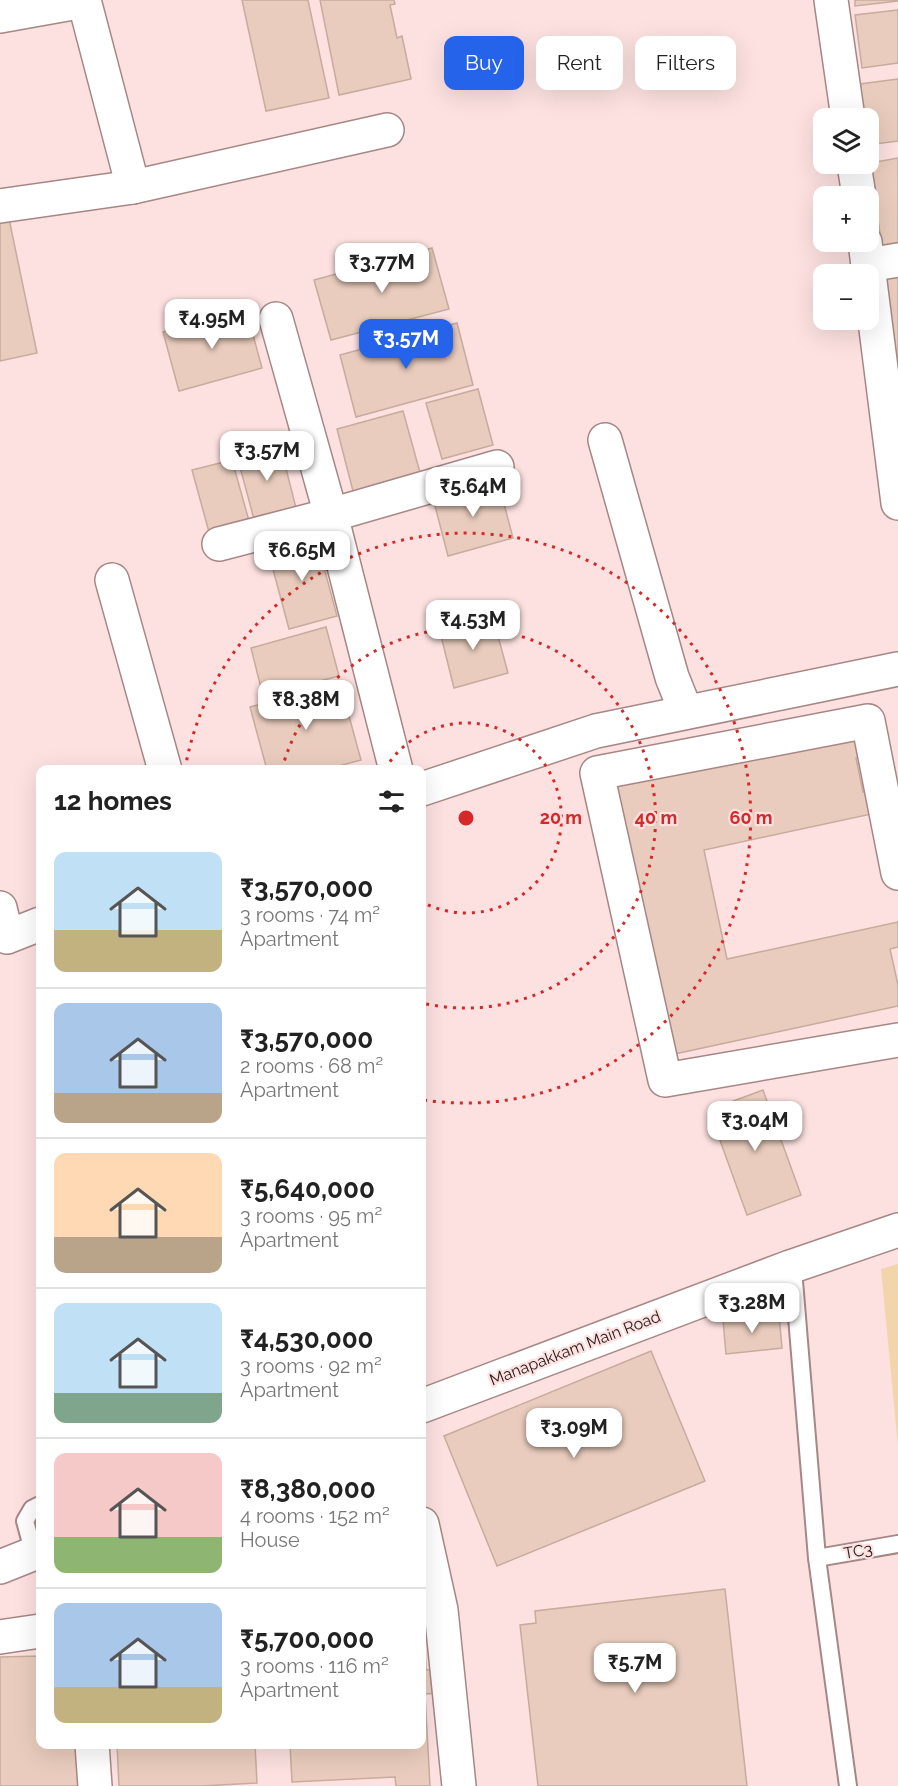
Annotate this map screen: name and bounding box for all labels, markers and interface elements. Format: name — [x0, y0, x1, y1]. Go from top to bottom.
chip: Buy — [444, 36, 524, 90]
chip: Rent — [536, 36, 623, 90]
chip: Filters — [635, 36, 736, 90]
map controls — [813, 108, 879, 330]
button: layers — [813, 108, 879, 174]
button: + — [813, 186, 879, 252]
pin: ₹3.77M — [333, 243, 431, 294]
text: ₹3.77M — [349, 250, 415, 274]
button: − — [813, 264, 879, 330]
pin: ₹4.95M — [163, 299, 261, 350]
text: ₹4.95M — [179, 306, 245, 330]
pin: ₹3.57M — [357, 319, 455, 370]
text: ₹3.57M — [373, 326, 439, 350]
pin: ₹3.57M — [218, 431, 316, 482]
text: ₹3.57M — [234, 438, 300, 462]
pin: ₹5.64M — [424, 467, 522, 518]
text: ₹5.64M — [439, 474, 507, 498]
pin: ₹6.65M — [253, 531, 351, 582]
text: ₹6.65M — [268, 538, 336, 562]
pin: ₹4.53M — [424, 600, 522, 651]
text: ₹4.53M — [440, 607, 506, 631]
pin: ₹8.38M — [257, 680, 355, 731]
text: ₹8.38M — [272, 687, 340, 711]
icon: filters — [375, 785, 408, 818]
text: 12 homes — [54, 786, 172, 816]
text: 20 m — [540, 807, 582, 828]
text: 40 m — [635, 807, 677, 828]
text: 60 m — [729, 807, 773, 828]
centre of rings — [456, 808, 476, 828]
text: ₹3,570,000 — [240, 873, 373, 903]
icon: home — [102, 876, 174, 948]
text: 3 rooms · 74 m² — [240, 903, 380, 927]
text: Apartment — [240, 927, 339, 951]
text: ₹3,570,000 — [240, 1024, 373, 1054]
icon: home — [102, 1027, 174, 1099]
text: 2 rooms · 68 m² — [240, 1054, 383, 1078]
text: Apartment — [240, 1078, 339, 1102]
pin: ₹3.04M — [706, 1101, 804, 1152]
text: ₹3.04M — [721, 1108, 789, 1132]
text: ₹5,640,000 — [240, 1174, 375, 1204]
icon: home — [102, 1177, 174, 1249]
text: 3 rooms · 95 m² — [240, 1204, 382, 1228]
text: Apartment — [240, 1228, 339, 1252]
pin: ₹3.28M — [703, 1283, 801, 1334]
text: ₹3.28M — [718, 1290, 786, 1314]
street label: Manapakkam Main Road — [487, 1307, 663, 1389]
text: ₹4,530,000 — [240, 1324, 374, 1354]
icon: home — [102, 1327, 174, 1399]
text: 3 rooms · 92 m² — [240, 1354, 382, 1378]
text: Apartment — [240, 1378, 339, 1402]
pin: ₹3.09M — [525, 1408, 623, 1459]
text: ₹3.09M — [540, 1415, 608, 1439]
text: ₹8,380,000 — [240, 1474, 376, 1504]
icon: home — [102, 1477, 174, 1549]
text: 4 rooms · 152 m² — [240, 1504, 390, 1528]
text: House — [240, 1528, 300, 1552]
street label: TC3 — [842, 1539, 874, 1563]
text: ₹5,700,000 — [240, 1624, 374, 1654]
icon: home — [102, 1627, 174, 1699]
pin: ₹5.7M — [593, 1643, 677, 1694]
text: ₹5.7M — [608, 1650, 662, 1674]
text: 3 rooms · 116 m² — [240, 1654, 389, 1678]
text: Apartment — [240, 1678, 339, 1702]

